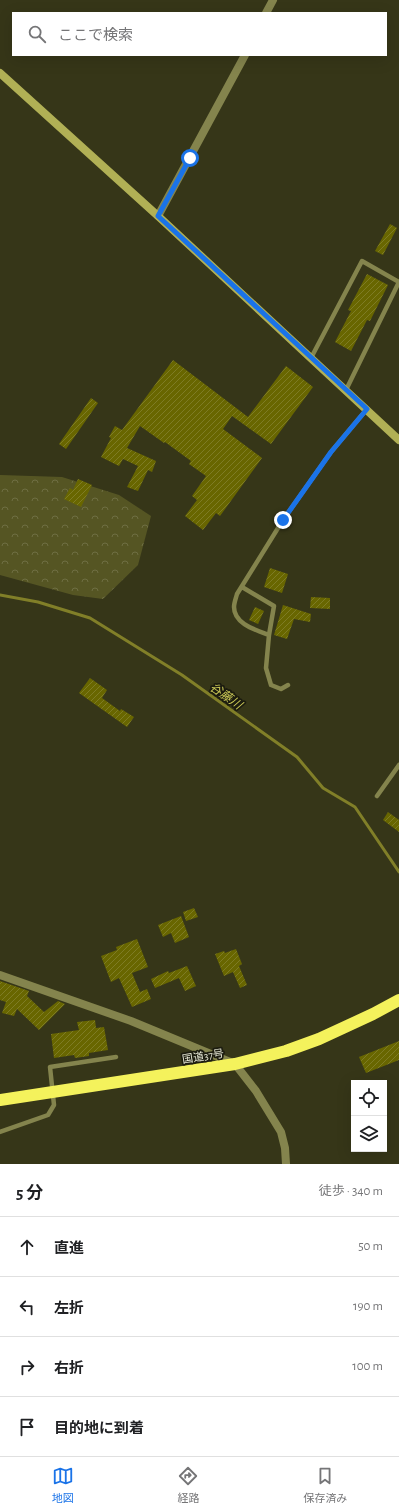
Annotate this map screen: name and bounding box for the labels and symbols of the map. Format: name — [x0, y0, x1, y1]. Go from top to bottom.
route start — [181, 149, 199, 167]
route end — [274, 511, 292, 529]
water label: 谷藤川 — [208, 680, 246, 712]
street label: 国道37号 — [181, 1047, 225, 1065]

